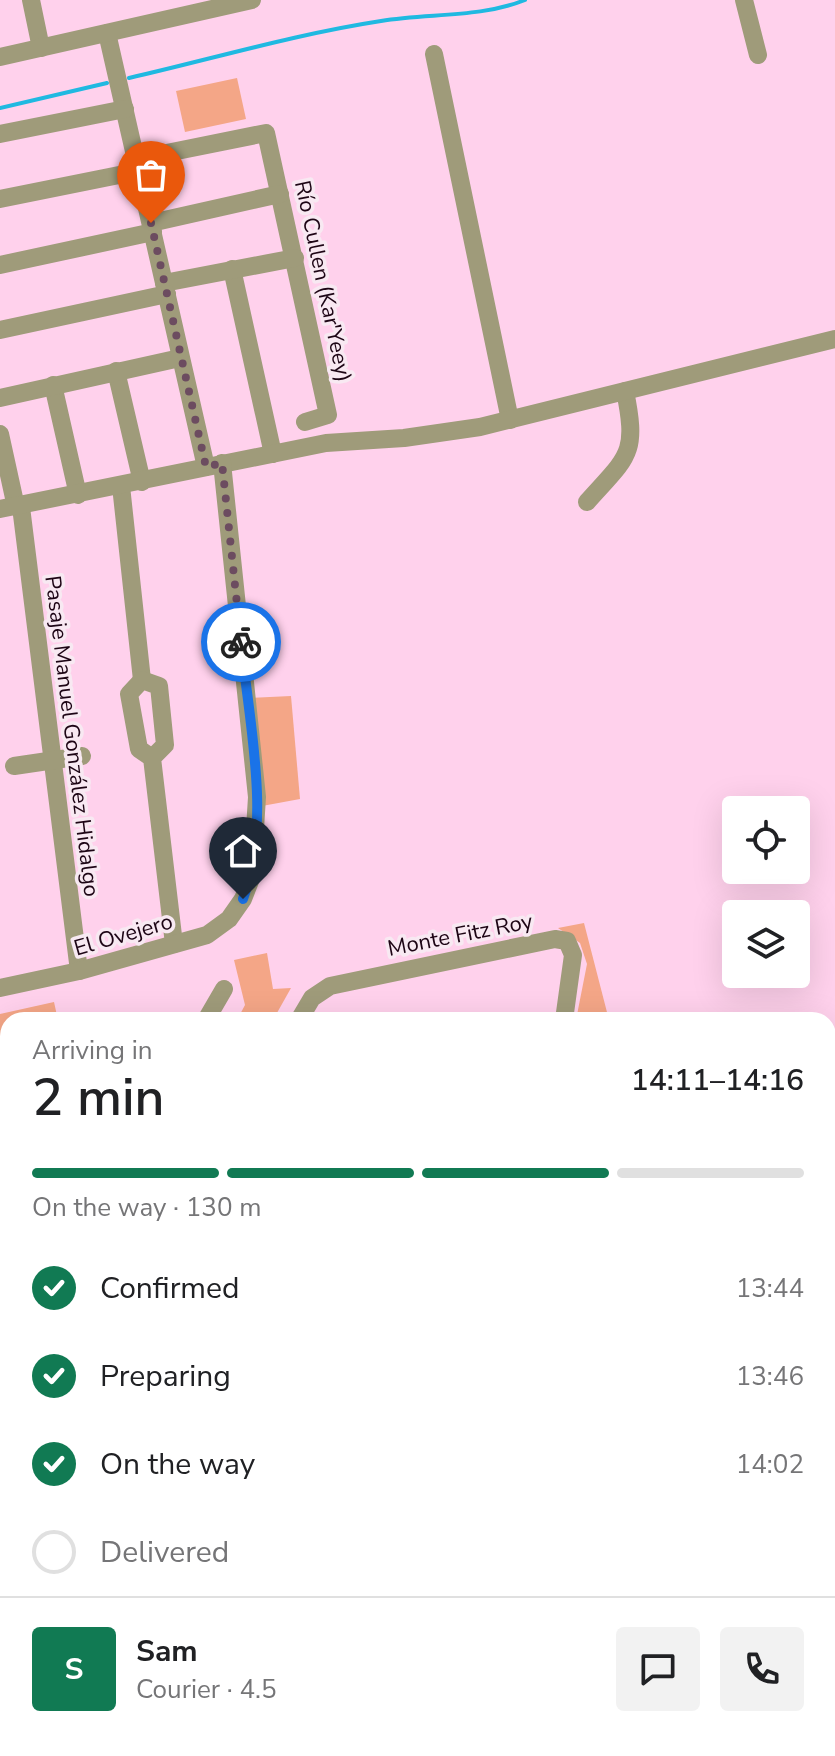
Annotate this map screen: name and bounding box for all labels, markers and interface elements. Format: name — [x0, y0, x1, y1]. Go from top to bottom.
pin — [117, 141, 185, 223]
icon: bag — [129, 153, 173, 197]
street label: Río Cullen (Kar'Yeey) — [287, 178, 359, 385]
street label: Pasaje Manuel González Hidalgo — [37, 574, 107, 898]
courier — [201, 602, 281, 682]
icon: bike — [219, 620, 263, 664]
map controls — [722, 796, 810, 988]
button: locate — [722, 796, 810, 884]
pin — [209, 817, 277, 899]
icon: home — [221, 829, 265, 873]
button: layers — [722, 900, 810, 988]
street label: Monte Fitz Roy — [385, 906, 536, 964]
street label: El Ovejero — [70, 907, 176, 963]
text: Arriving in — [32, 1033, 153, 1068]
text: 14:11–14:16 — [631, 1060, 804, 1101]
text: 2 min — [32, 1062, 165, 1133]
text: On the way · 130 m — [32, 1190, 261, 1225]
icon: check — [32, 1266, 76, 1310]
text: Confirmed — [100, 1268, 240, 1309]
text: 13:44 — [736, 1271, 804, 1306]
icon: check — [32, 1354, 76, 1398]
text: Preparing — [100, 1356, 231, 1397]
text: 13:46 — [736, 1359, 804, 1394]
icon: check — [32, 1442, 76, 1486]
text: On the way — [100, 1444, 255, 1485]
text: 14:02 — [736, 1447, 804, 1482]
text: Delivered — [100, 1532, 229, 1573]
button: chat — [616, 1627, 700, 1711]
button: phone — [720, 1627, 804, 1711]
text: Sam — [136, 1631, 198, 1672]
text: S — [65, 1649, 83, 1690]
text: Courier · 4.5 — [136, 1672, 277, 1707]

